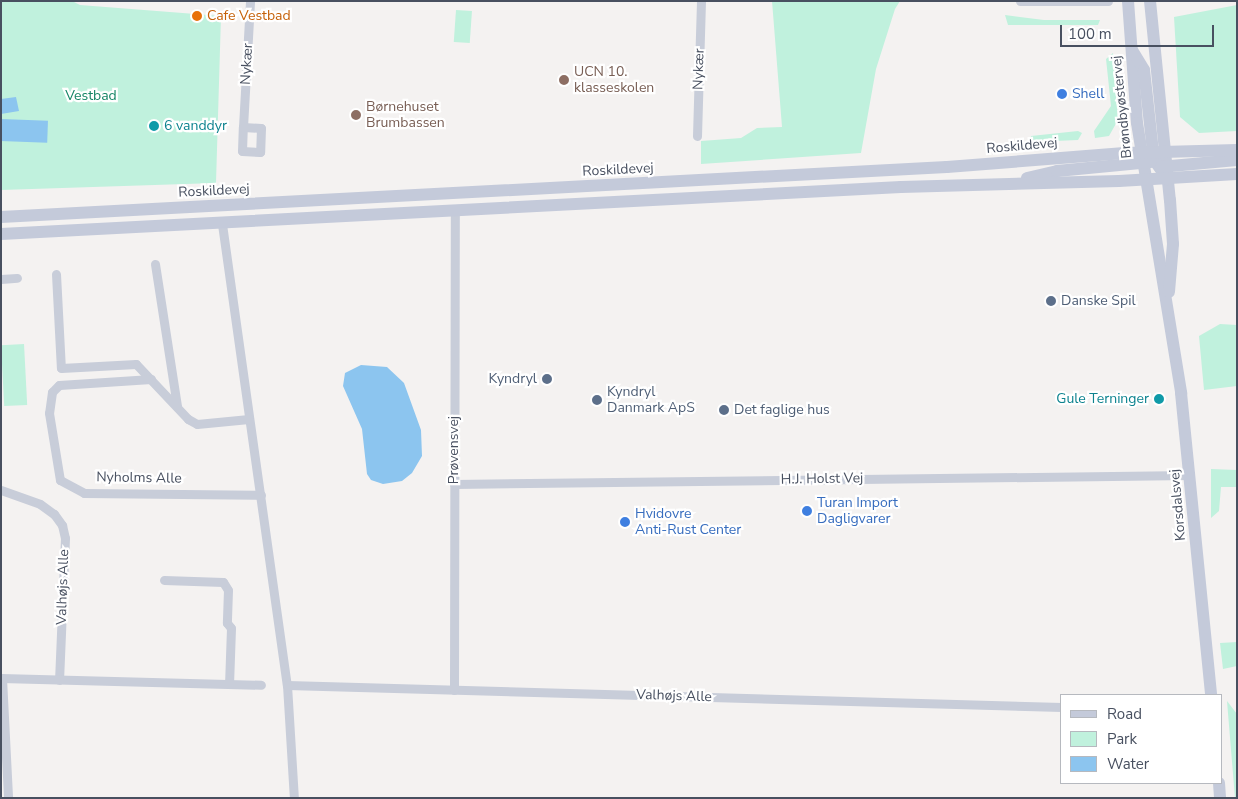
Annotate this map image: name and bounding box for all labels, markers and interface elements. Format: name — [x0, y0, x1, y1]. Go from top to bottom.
place label: Cafe Vestbad — [207, 8, 291, 24]
marker: Cafe Vestbad — [191, 10, 203, 22]
scale bar — [1063, 15, 1217, 47]
text: 100 m — [1068, 24, 1112, 44]
street label: Nykær — [238, 43, 256, 85]
street label: Nykær — [690, 48, 708, 90]
street label: Brøndbyøstervej — [1108, 55, 1136, 159]
place label: UCN 10. klasseskolen — [574, 64, 654, 96]
marker: UCN 10. klasseskolen — [558, 74, 570, 86]
place label: Shell — [1072, 86, 1104, 102]
park label: Vestbad — [65, 88, 117, 104]
marker: Shell — [1056, 88, 1068, 100]
place label: Børnehuset Brumbassen — [366, 99, 445, 132]
marker: Børnehuset Brumbassen — [350, 109, 362, 121]
place label: 6 vanddyr — [164, 118, 227, 134]
marker: 6 vanddyr — [148, 120, 160, 132]
street label: Roskildevej — [986, 135, 1058, 157]
street label: Roskildevej — [582, 160, 654, 180]
street label: Roskildevej — [178, 181, 250, 201]
place label: Danske Spil — [1061, 293, 1136, 309]
marker: Danske Spil — [1045, 295, 1057, 307]
place label: Kyndryl — [489, 371, 537, 387]
marker: Kyndryl — [541, 373, 553, 385]
place label: Kyndryl Danmark ApS — [607, 384, 695, 417]
place label: Gule Terninger — [1056, 391, 1149, 407]
marker: Gule Terninger — [1153, 393, 1165, 405]
marker: Kyndryl Danmark ApS — [591, 394, 603, 406]
place label: Det faglige hus — [734, 402, 830, 418]
marker: Det faglige hus — [718, 404, 730, 416]
street label: Prøvensvej — [446, 416, 462, 484]
street label: Korsdalsvej — [1166, 468, 1190, 542]
street label: Nyholms Alle — [96, 469, 182, 487]
street label: H.J. Holst Vej — [781, 470, 863, 488]
place label: Turan Import Dagligvarer — [817, 495, 898, 528]
marker: Turan Import Dagligvarer — [801, 505, 813, 517]
place label: Hvidovre Anti-Rust Center — [635, 506, 741, 538]
marker: Hvidovre Anti-Rust Center — [619, 516, 631, 528]
street label: Valhøjs Alle — [53, 549, 73, 625]
street label: Valhøjs Alle — [636, 686, 712, 706]
legend — [1060, 694, 1223, 784]
text: Road — [1107, 704, 1142, 724]
text: Park — [1107, 729, 1137, 749]
text: Water — [1107, 754, 1149, 774]

